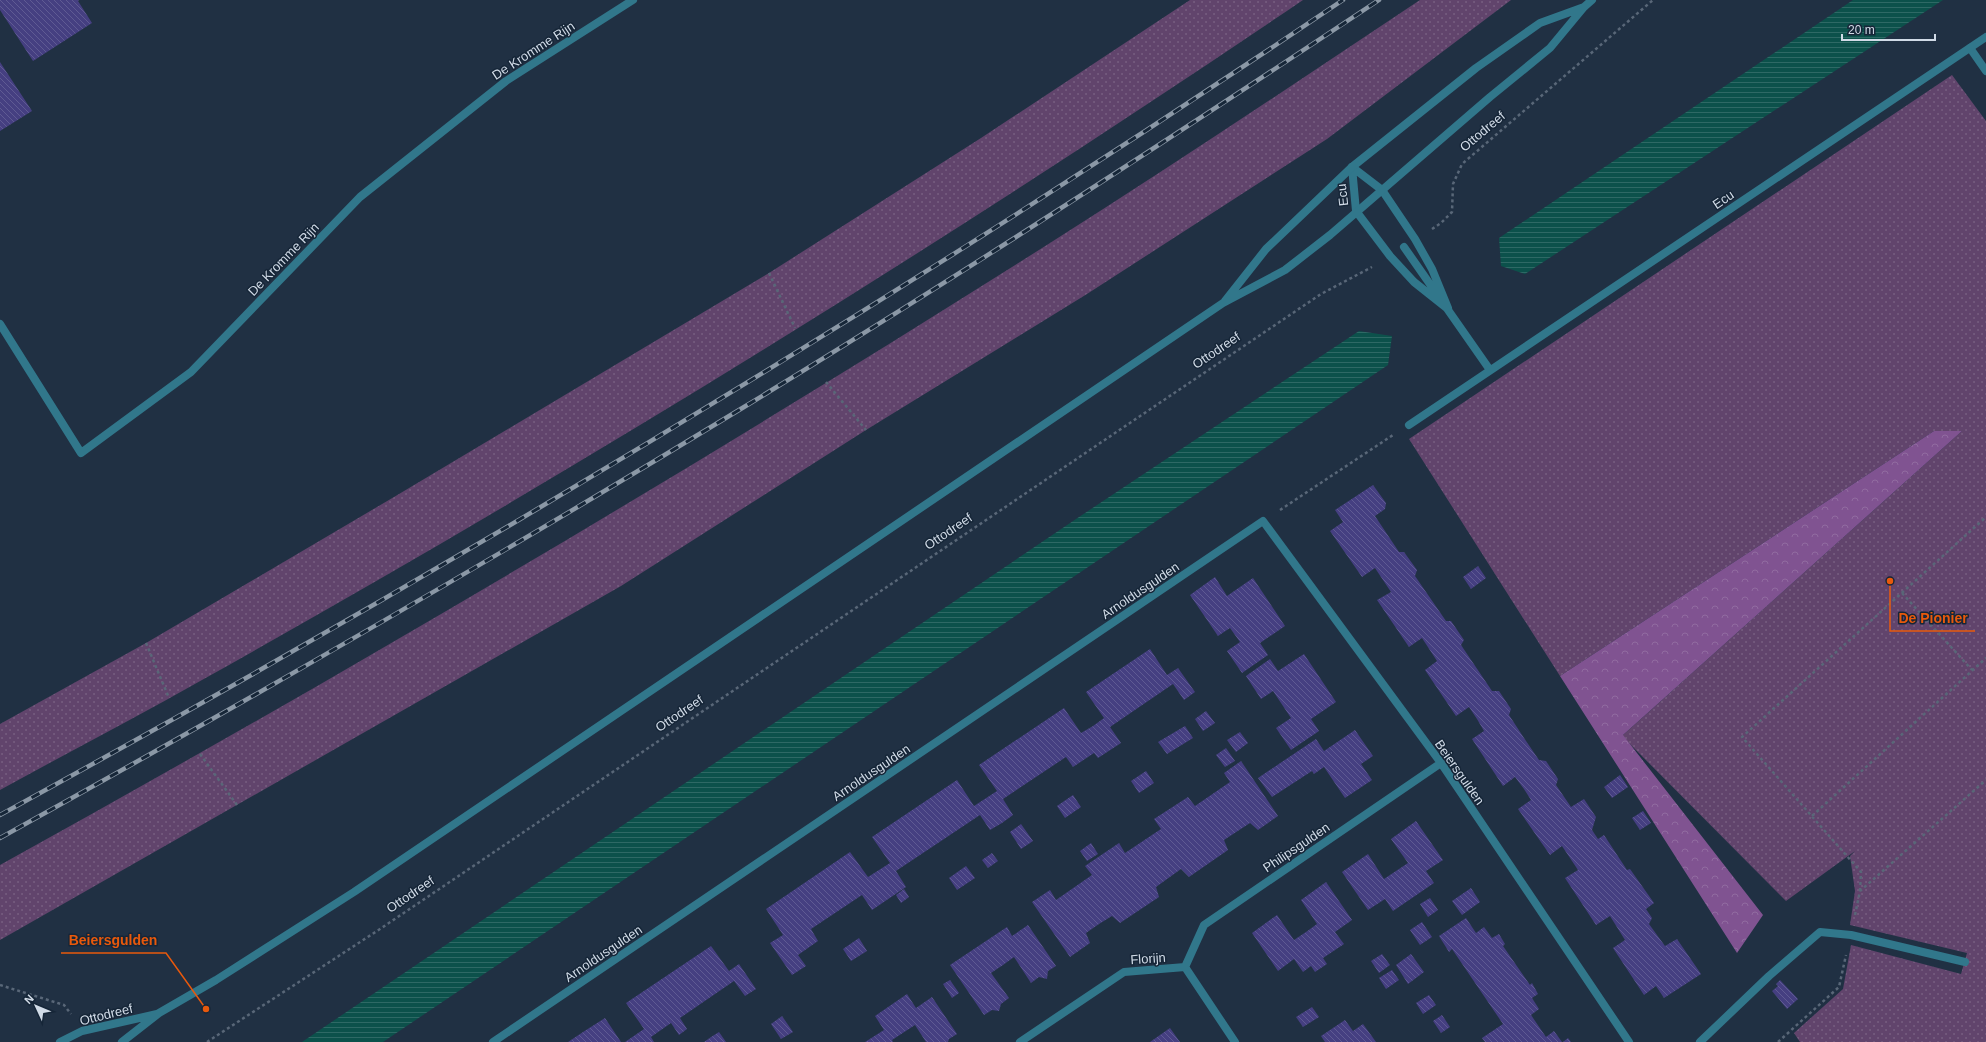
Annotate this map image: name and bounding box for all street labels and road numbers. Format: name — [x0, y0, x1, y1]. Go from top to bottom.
street label: De Kromme Rijn — [489, 18, 577, 83]
street label: Ottodreef — [1457, 108, 1508, 155]
street label: Ecu — [1334, 183, 1351, 207]
street label: Ecu — [1710, 187, 1737, 212]
street label: De Kromme Rijn — [245, 220, 322, 299]
street label: Ottodreef — [1190, 329, 1243, 372]
street label: Ottodreef — [922, 510, 975, 553]
street label: Arnoldusgulden — [1099, 559, 1182, 622]
street label: Ottodreef — [653, 692, 706, 735]
street label: Beiersgulden — [1432, 737, 1487, 808]
street label: Arnoldusgulden — [830, 741, 913, 804]
street label: Philipsgulden — [1260, 820, 1333, 875]
street label: Ottodreef — [384, 873, 437, 916]
street label: Arnoldusgulden — [562, 922, 645, 985]
street label: Florijn — [1130, 950, 1166, 967]
street label: Ottodreef — [78, 1001, 135, 1028]

